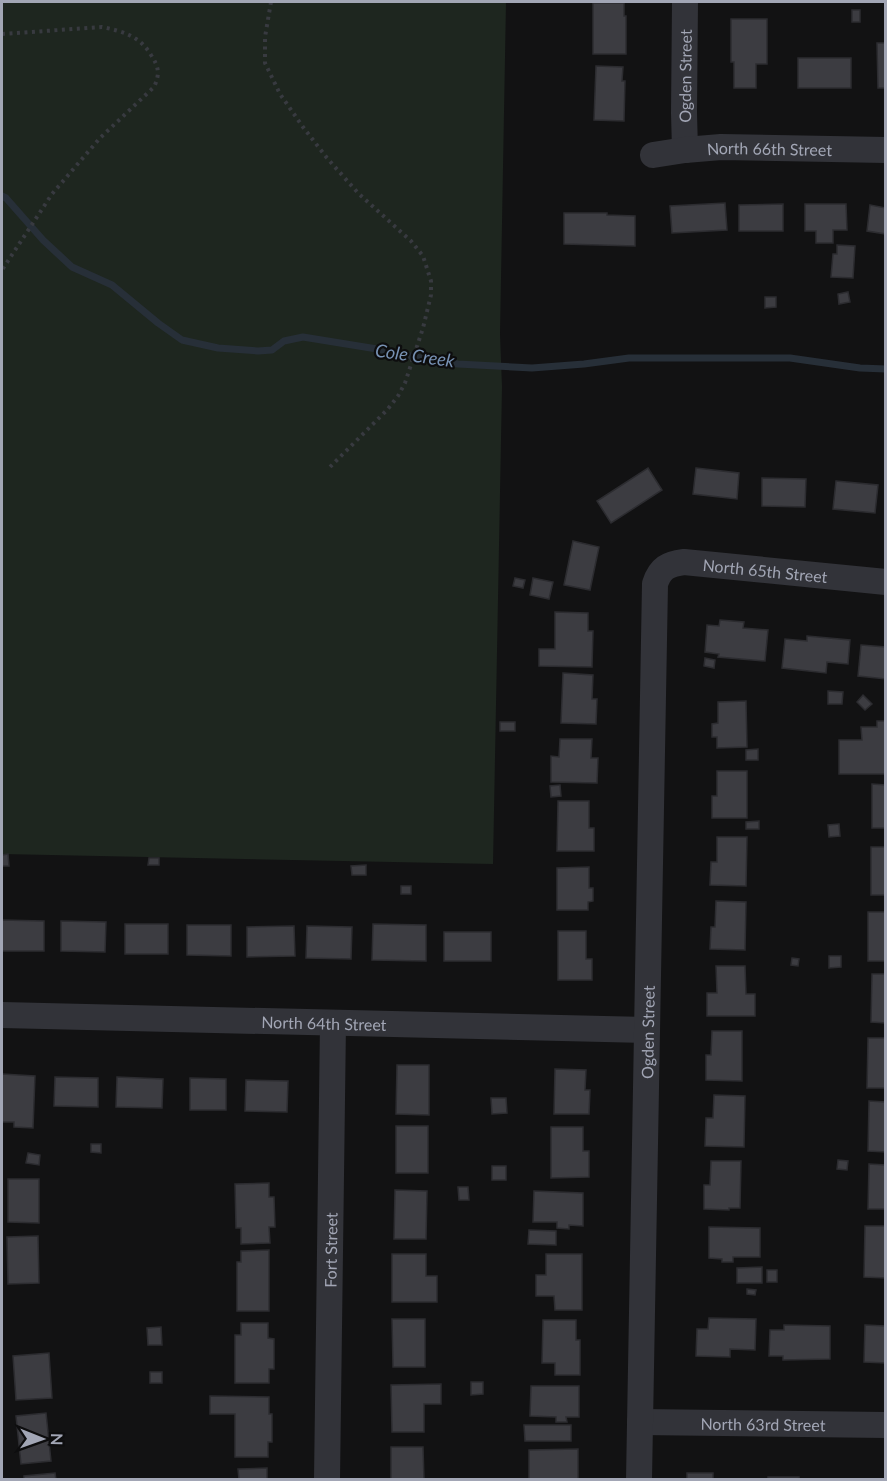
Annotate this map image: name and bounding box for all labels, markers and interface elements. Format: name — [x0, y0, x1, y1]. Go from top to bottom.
street label: Ogden Street — [674, 29, 694, 123]
street label: North 66th Street — [706, 137, 833, 159]
water label: Cole Creek — [374, 339, 457, 372]
street label: North 65th Street — [702, 554, 829, 586]
street label: Ogden Street — [637, 985, 657, 1079]
street label: North 64th Street — [261, 1012, 387, 1033]
street label: Fort Street — [320, 1212, 340, 1288]
north arrow — [12, 1409, 72, 1469]
street label: North 63rd Street — [700, 1413, 826, 1434]
text: N — [48, 1433, 67, 1446]

